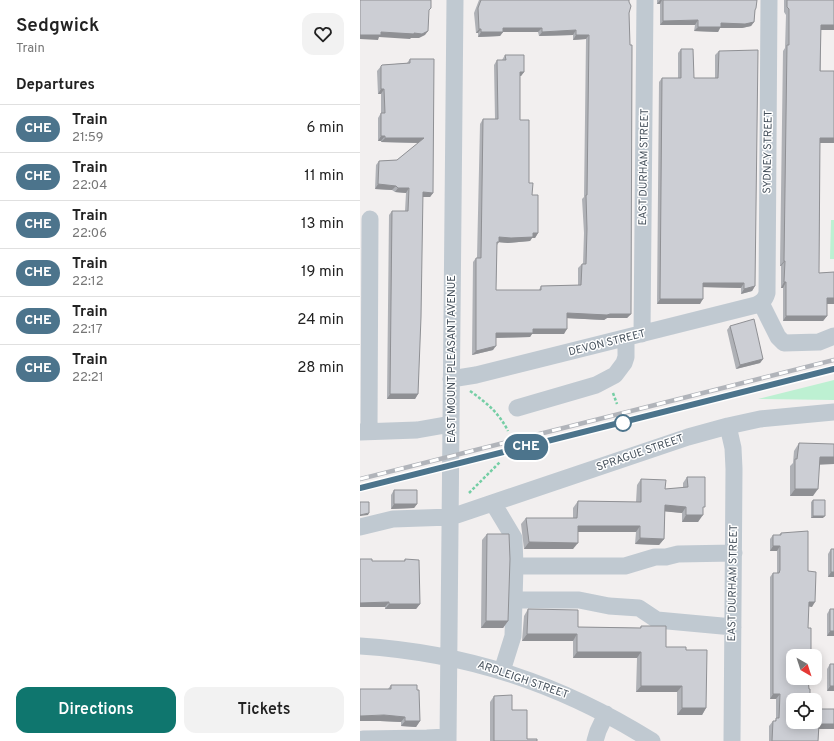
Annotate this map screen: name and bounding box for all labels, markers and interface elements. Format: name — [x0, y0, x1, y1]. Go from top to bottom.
button: heart — [302, 13, 344, 55]
text: Sedgwick — [16, 14, 99, 38]
text: Train — [16, 41, 45, 57]
text: Departures — [16, 76, 95, 95]
street label: EAST DURHAM STREET — [636, 108, 652, 226]
street label: SYDNEY STREET — [760, 110, 776, 194]
text: Train — [72, 111, 108, 130]
text: 6 min — [307, 119, 344, 138]
text: CHE — [24, 120, 52, 137]
text: 21:59 — [72, 130, 103, 146]
text: Train — [72, 159, 108, 178]
text: 11 min — [304, 167, 344, 186]
text: CHE — [24, 168, 52, 185]
text: 22:04 — [72, 178, 107, 194]
text: Train — [72, 207, 108, 226]
text: 13 min — [301, 215, 344, 234]
text: CHE — [24, 216, 52, 233]
text: 22:06 — [72, 226, 107, 242]
text: Train — [72, 255, 108, 274]
text: 19 min — [301, 263, 344, 282]
text: CHE — [24, 264, 52, 281]
text: 22:12 — [72, 274, 104, 290]
street label: EAST MOUNT PLEASANT AVENUE — [445, 275, 459, 443]
text: Train — [72, 303, 108, 322]
text: 24 min — [297, 311, 344, 330]
text: CHE — [24, 312, 52, 329]
text: 22:17 — [72, 322, 102, 338]
street label: DEVON STREET — [567, 327, 647, 359]
text: Train — [72, 351, 108, 370]
text: 28 min — [297, 359, 344, 378]
text: CHE — [24, 360, 52, 377]
text: 22:21 — [72, 370, 104, 386]
unlabelled marker — [614, 414, 632, 432]
street label: SPRAGUE STREET — [594, 431, 686, 475]
line badge: CHE — [503, 434, 549, 460]
text: CHE — [512, 438, 540, 455]
street label: EAST DURHAM STREET — [725, 524, 741, 642]
north arrow — [786, 649, 822, 685]
map controls — [786, 649, 822, 729]
street label: ARDLEIGH STREET — [476, 658, 570, 702]
button: Directions — [16, 687, 176, 733]
button: Tickets — [184, 687, 344, 733]
button: locate — [786, 693, 822, 729]

